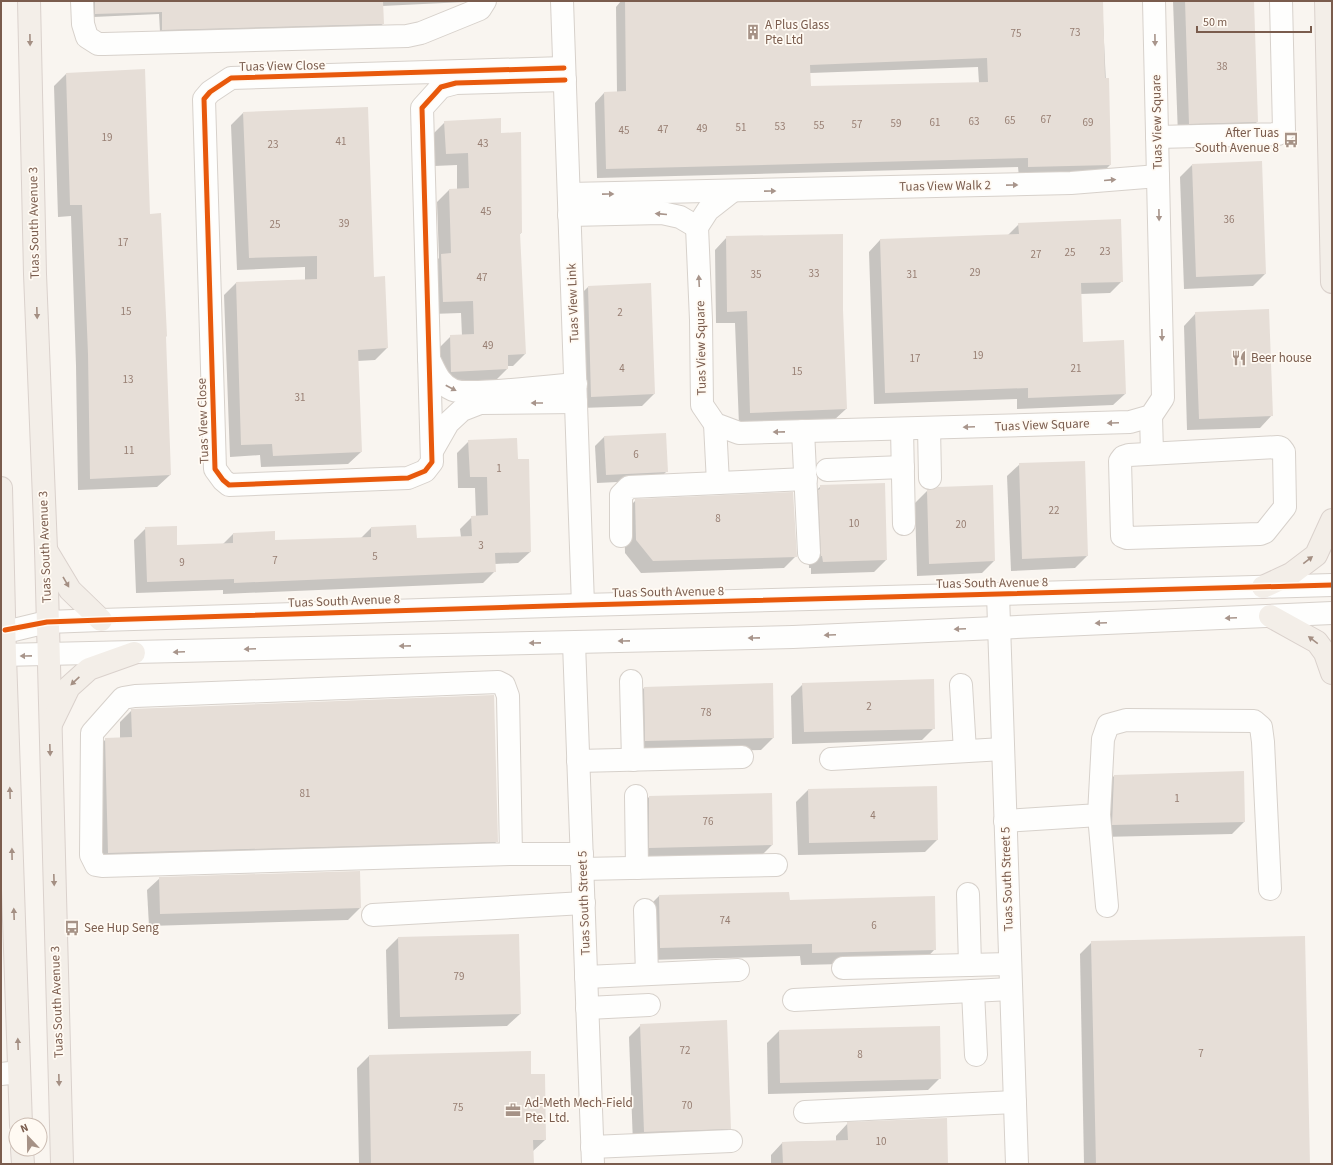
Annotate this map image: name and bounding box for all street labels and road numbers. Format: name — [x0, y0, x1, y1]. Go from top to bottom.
street label: Tuas View Close — [239, 56, 325, 76]
street label: Tuas View Square — [1147, 74, 1167, 170]
street label: Tuas South Avenue 3 — [24, 167, 44, 279]
street label: Tuas View Walk 2 — [899, 176, 991, 196]
street label: Tuas View Link — [563, 262, 583, 343]
street label: Tuas View Square — [691, 300, 711, 396]
street label: Tuas View Close — [193, 378, 213, 464]
street label: Tuas View Square — [994, 414, 1090, 436]
street label: Tuas South Avenue 3 — [34, 491, 56, 603]
street label: Tuas South Avenue 8 — [936, 573, 1048, 593]
street label: Tuas South Avenue 8 — [612, 582, 724, 602]
street label: Tuas South Avenue 8 — [288, 590, 400, 612]
street label: Tuas South Street 5 — [996, 826, 1018, 932]
street label: Tuas South Street 5 — [573, 850, 595, 956]
street label: Tuas South Avenue 3 — [46, 946, 68, 1058]

